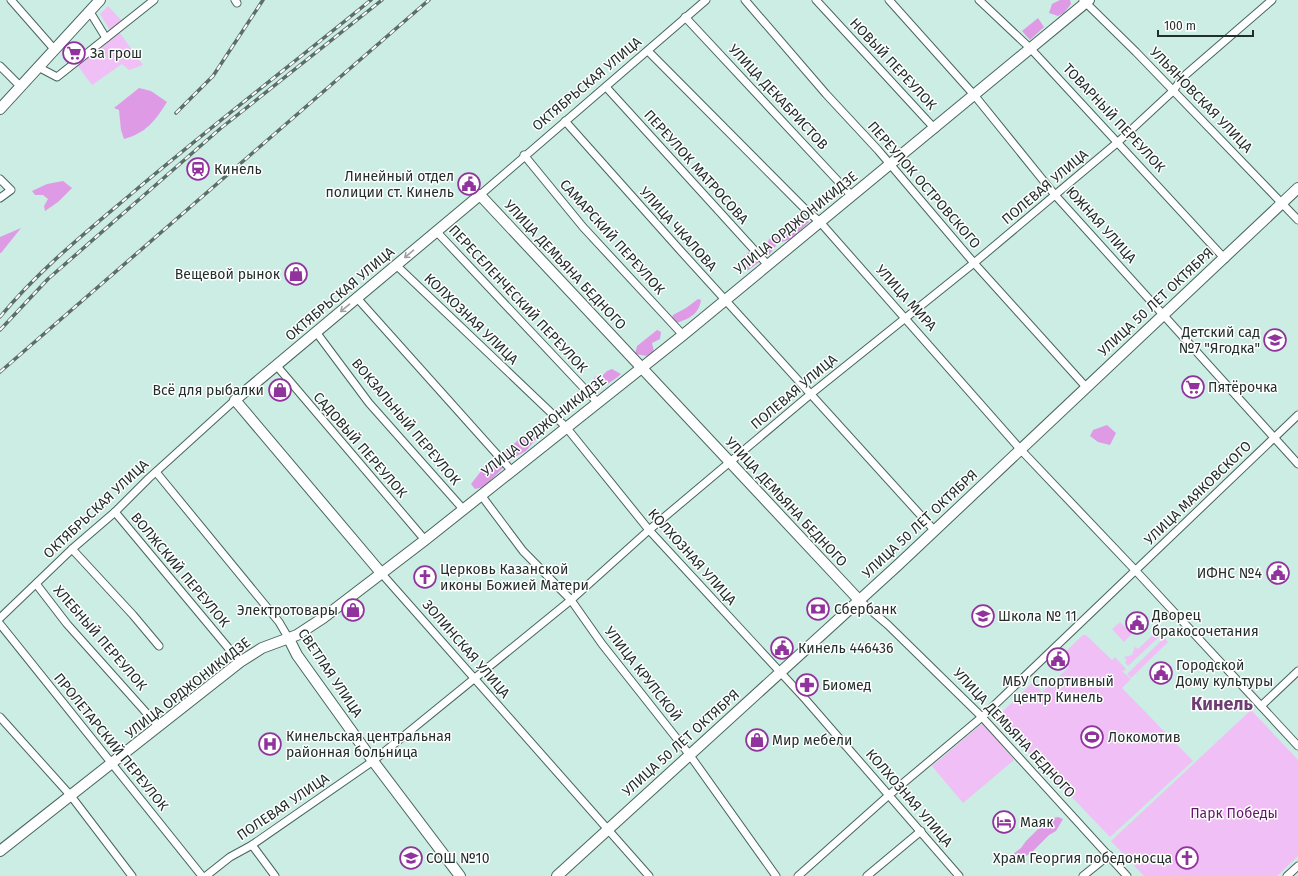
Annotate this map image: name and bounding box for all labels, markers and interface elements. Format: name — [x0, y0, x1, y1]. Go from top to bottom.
scale bar — [1158, 12, 1253, 38]
street label: НОВЫЙ ПЕРЕУЛОК — [846, 15, 940, 114]
text: 100 m — [1164, 19, 1196, 33]
street label: ОКТЯБРЬСКАЯ УЛИЦА — [529, 33, 645, 135]
supermarket icon: За грош — [61, 40, 87, 66]
street label: УЛИЦА ДЕКАБРИСТОВ — [725, 41, 831, 153]
street label: УЛЬЯНОВСКАЯ УЛИЦА — [1146, 44, 1256, 156]
place label: За грош — [90, 45, 142, 62]
street label: ТОВАРНЫЙ ПЕРЕУЛОК — [1059, 60, 1169, 176]
street label: ПЕРЕУЛОК МАТРОСОВА — [640, 106, 752, 228]
street label: ПЕРЕУЛОК ОСТРОВСКОГО — [864, 118, 984, 252]
street label: ПОЛЕВАЯ УЛИЦА — [998, 146, 1092, 228]
station icon: Кинель — [185, 156, 211, 182]
place label: Кинель — [214, 161, 262, 178]
place label: Линейный отдел полиции ст. Кинель — [326, 168, 454, 201]
street label: УЛИЦА ОРДЖОНИКИДЗЕ — [731, 168, 861, 278]
public building icon: Линейный отдел полиции ст. Кинель — [456, 171, 482, 197]
street label: САМАРСКИЙ ПЕРЕУЛОК — [556, 176, 669, 299]
street label: УЛИЦА ЧКАЛОВА — [636, 183, 720, 275]
street label: ЮЖНАЯ УЛИЦА — [1062, 183, 1140, 267]
street label: УЛИЦА ДЕМЬЯНА БЕДНОГО — [500, 197, 630, 333]
street label: ПЕРЕСЕЛЕНЧЕСКИЙ ПЕРЕУЛОК — [445, 222, 591, 377]
street label: ОКТЯБРЬСКАЯ УЛИЦА — [282, 243, 398, 345]
street label: УЛИЦА 50 ЛЕТ ОКТЯБРЯ — [1095, 244, 1217, 360]
one-way arrow — [404, 250, 414, 259]
shop icon: Вещевой рынок — [283, 261, 309, 287]
street label: УЛИЦА МИРА — [872, 262, 940, 334]
place label: Вещевой рынок — [175, 266, 281, 283]
street label: КОЛХОЗНАЯ УЛИЦА — [421, 270, 521, 368]
one-way arrow — [339, 304, 350, 313]
place label: Детский сад №7 "Ягодка" — [1179, 324, 1260, 357]
school or university icon: Детский сад №7 "Ягодка" — [1262, 327, 1288, 353]
street label: ПОЛЕВАЯ УЛИЦА — [747, 351, 841, 433]
street label: ВОКЗАЛЬНЫЙ ПЕРЕУЛОК — [348, 355, 464, 489]
street label: УЛИЦА ОРДЖОНИКИДЗЕ — [478, 372, 610, 480]
supermarket icon: Пятёрочка — [1180, 374, 1206, 400]
shop icon: Всё для рыбалки — [267, 377, 293, 403]
place label: Пятёрочка — [1208, 379, 1278, 396]
place label: Всё для рыбалки — [152, 382, 264, 399]
street label: САДОВЫЙ ПЕРЕУЛОК — [310, 389, 411, 502]
street label: УЛИЦА ДЕМЬЯНА БЕДНОГО — [721, 434, 851, 570]
street label: УЛИЦА МАЯКОВСКОГО — [1141, 437, 1255, 549]
street label: ОКТЯБРЬСКАЯ УЛИЦА — [40, 456, 152, 562]
street label: УЛИЦА 50 ЛЕТ ОКТЯБРЯ — [859, 466, 981, 582]
street label: КОЛХОЗНАЯ УЛИЦА — [644, 505, 740, 609]
street label: ВОЛЖСКИЙ ПЕРЕУЛОК — [127, 509, 233, 631]
public building icon: ИФНС №4 — [1265, 560, 1291, 586]
place label: Церковь Казанской иконы Божией Матери — [440, 561, 589, 594]
church icon: Церковь Казанской иконы Божией Матери — [412, 564, 438, 590]
place label: ИФНС №4 — [1197, 565, 1263, 582]
street label: ХЛЕБНЫЙ ПЕРЕУЛОК — [50, 582, 151, 695]
street label: ЗОЛИНСКАЯ УЛИЦА — [419, 596, 513, 702]
bank icon: Сбербанк — [805, 596, 831, 622]
shop icon: Электротовары — [340, 597, 366, 623]
place label: Сбербанк — [834, 601, 898, 618]
place label: Электротовары — [237, 602, 338, 619]
school or university icon: Школа № 11 — [970, 603, 996, 629]
place label: Дворец бракосочетания — [1151, 607, 1259, 640]
place label: Школа № 11 — [998, 608, 1077, 625]
public building icon: Дворец бракосочетания — [1124, 610, 1150, 636]
street label: УЛИЦА КРУПСКОЙ — [601, 623, 685, 725]
street label: СВЕТЛАЯ УЛИЦА — [294, 625, 366, 721]
street label: УЛИЦА ОРДЖОНИКИДЗЕ — [122, 634, 254, 742]
public building icon: Кинель 446436 — [769, 635, 795, 661]
place label: Кинель 446436 — [798, 640, 893, 657]
public building icon: МБУ Спортивный центр Кинель — [1045, 646, 1071, 672]
place label: Городской Дому культуры — [1175, 657, 1273, 690]
public building icon: Городской Дому культуры — [1148, 660, 1174, 686]
street label: УЛИЦА ДЕМЬЯНА БЕДНОГО — [949, 665, 1079, 801]
street label: ПРОЛЕТАРСКИЙ ПЕРЕУЛОК — [50, 670, 172, 815]
pharmacy icon: Биомед — [794, 672, 820, 698]
place label: МБУ Спортивный центр Кинель — [1002, 673, 1114, 706]
place label: Биомед — [822, 677, 872, 694]
street label: УЛИЦА 50 ЛЕТ ОКТЯБРЯ — [619, 686, 743, 800]
district label: Кинель — [1191, 693, 1254, 715]
sports icon: Локомотив — [1079, 724, 1105, 750]
shop icon: Мир мебели — [744, 727, 770, 753]
place label: Кинельская центральная районная больница — [286, 728, 452, 761]
place label: Локомотив — [1108, 729, 1181, 746]
hospital icon: Кинельская центральная районная больница — [257, 731, 283, 757]
place label: Мир мебели — [772, 732, 852, 749]
street label: КОЛХОЗНАЯ УЛИЦА — [862, 746, 956, 850]
street label: ПОЛЕВАЯ УЛИЦА — [234, 770, 332, 844]
park label: Парк Победы — [1190, 805, 1278, 822]
hotel icon: Маяк — [991, 809, 1017, 835]
place label: Маяк — [1020, 814, 1054, 831]
school or university icon: СОШ №10 — [398, 845, 424, 871]
church icon: Храм Георгия победоносца — [1174, 845, 1200, 871]
place label: СОШ №10 — [426, 850, 490, 867]
place label: Храм Георгия победоносца — [993, 850, 1172, 867]

